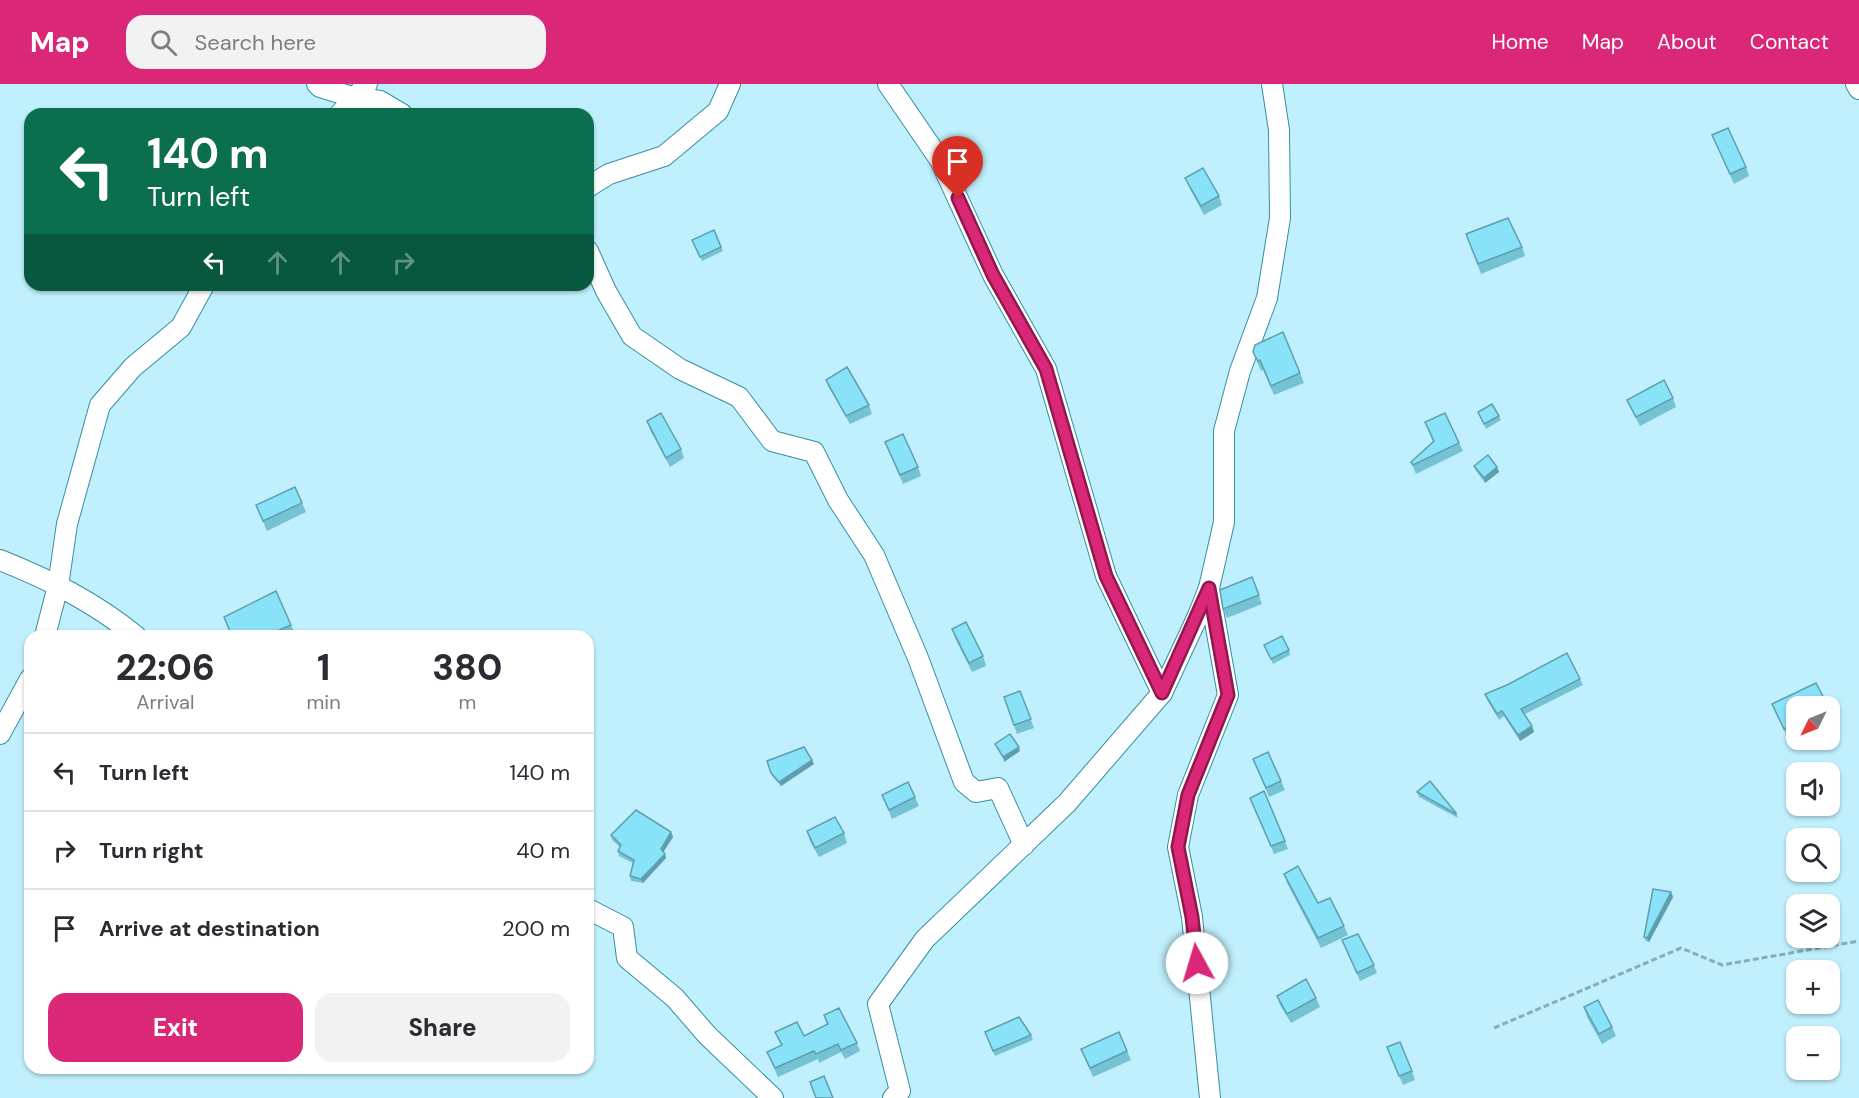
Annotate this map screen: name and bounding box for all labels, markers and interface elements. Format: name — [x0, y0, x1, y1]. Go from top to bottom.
search box — [126, 15, 546, 69]
text: Map — [30, 24, 90, 61]
icon: search — [147, 26, 180, 59]
text: Search here — [195, 28, 316, 57]
text: Home — [1491, 28, 1549, 56]
text: Map — [1582, 28, 1624, 56]
text: About — [1657, 28, 1717, 56]
text: Contact — [1750, 28, 1829, 56]
text: 140 m — [147, 126, 269, 181]
icon: left — [48, 132, 126, 210]
pin — [932, 136, 983, 198]
icon: arrive — [941, 145, 974, 178]
text: Turn left — [147, 179, 250, 214]
icon: left — [198, 246, 231, 279]
icon: ahead — [261, 246, 294, 279]
icon: ahead — [324, 246, 357, 279]
icon: right — [387, 246, 420, 279]
text: 22:06 — [116, 644, 215, 691]
text: 1 — [317, 644, 330, 691]
text: 380 — [432, 644, 502, 691]
text: Arrival — [136, 689, 194, 715]
text: min — [307, 689, 341, 715]
text: m — [458, 689, 476, 715]
north arrow — [1786, 696, 1840, 750]
map controls — [1786, 696, 1840, 1080]
icon: left — [48, 756, 81, 789]
text: Turn left — [99, 758, 189, 787]
text: 140 m — [509, 758, 570, 787]
button: sound — [1786, 762, 1840, 816]
button: search — [1786, 828, 1840, 882]
icon: right — [48, 834, 81, 867]
text: Turn right — [99, 836, 204, 865]
text: 40 m — [516, 836, 570, 865]
button: layers — [1786, 894, 1840, 948]
icon: arrive — [48, 912, 81, 945]
text: Arrive at destination — [99, 914, 320, 943]
text: 200 m — [502, 914, 570, 943]
position arrow — [1165, 931, 1229, 995]
button: + — [1786, 960, 1840, 1014]
button: Exit — [48, 993, 303, 1062]
button: Share — [315, 993, 570, 1062]
button: − — [1786, 1026, 1840, 1080]

